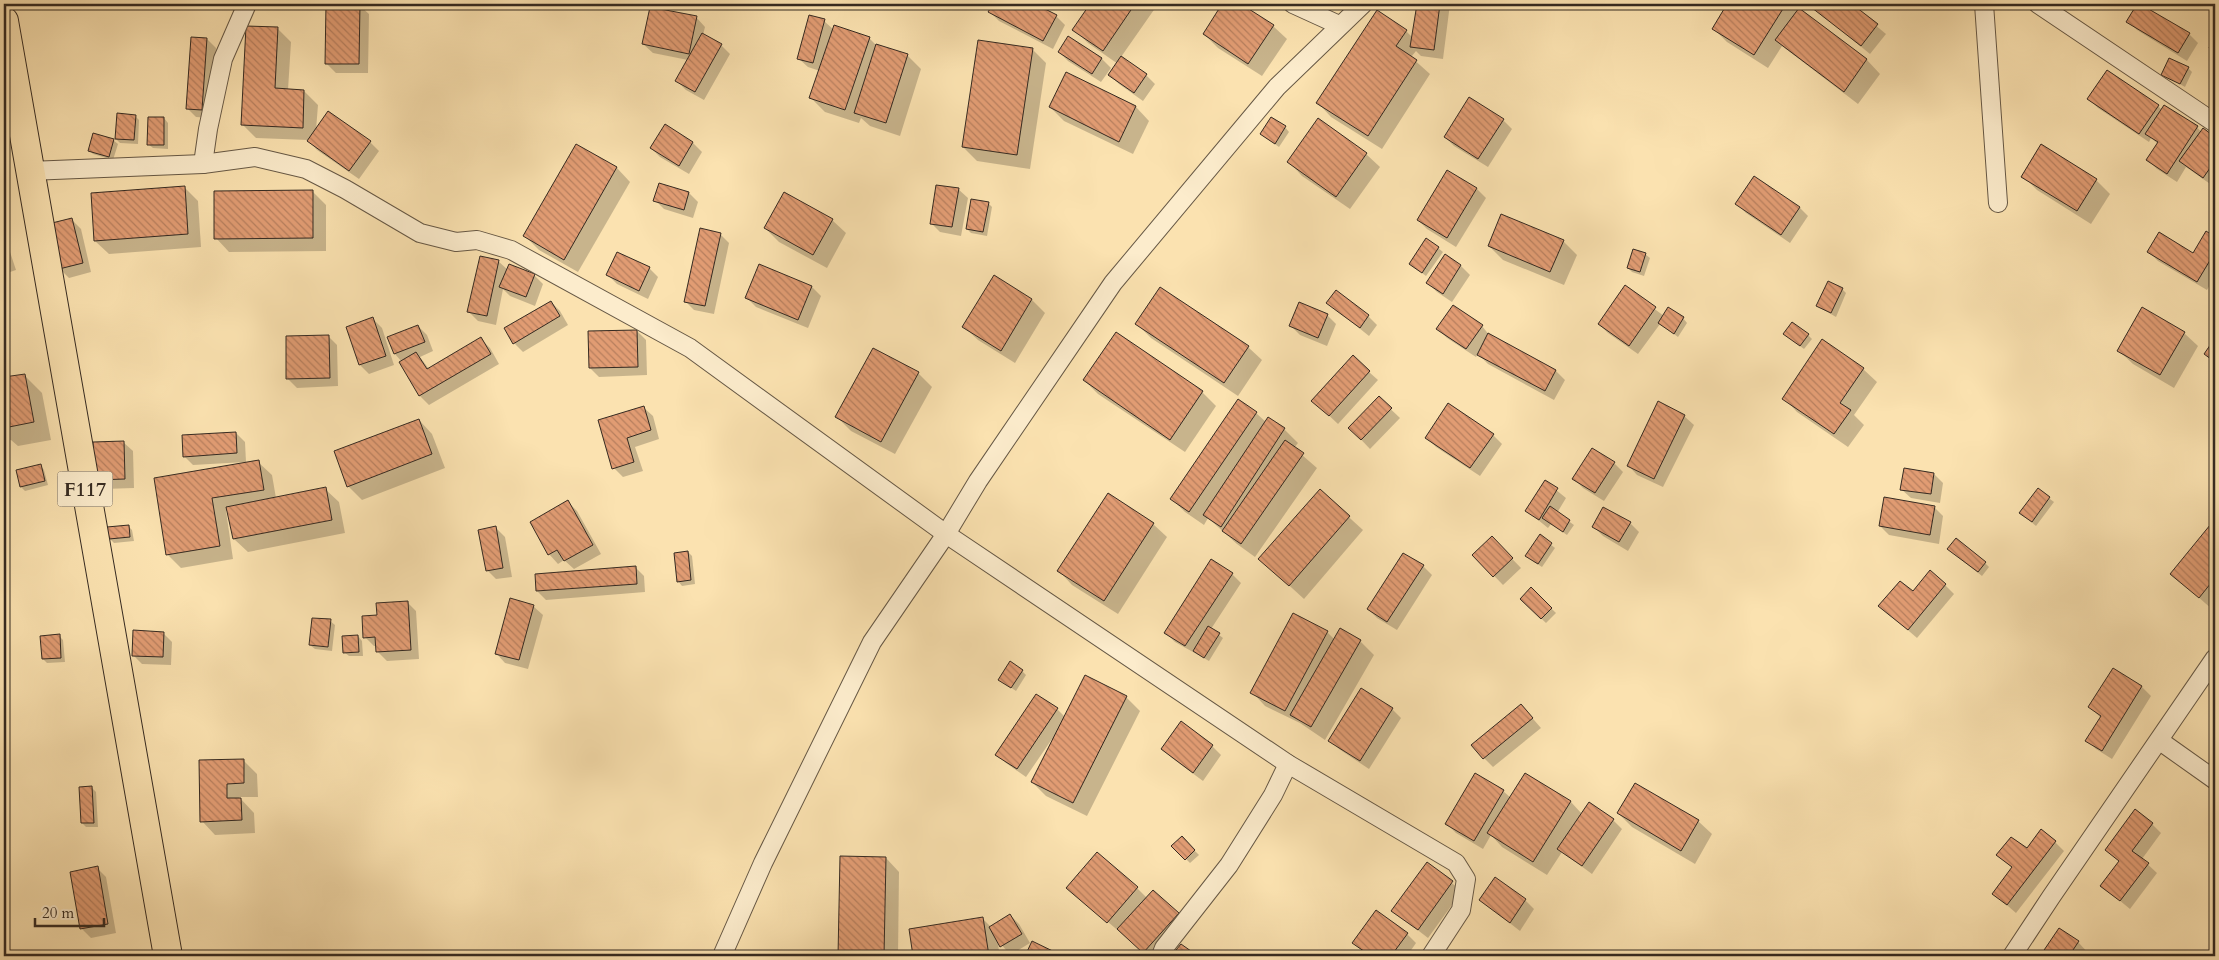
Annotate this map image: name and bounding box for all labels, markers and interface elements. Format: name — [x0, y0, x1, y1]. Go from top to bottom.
road number: F117 — [58, 472, 112, 506]
scale bar — [35, 895, 104, 927]
text: 20 m — [42, 903, 74, 923]

